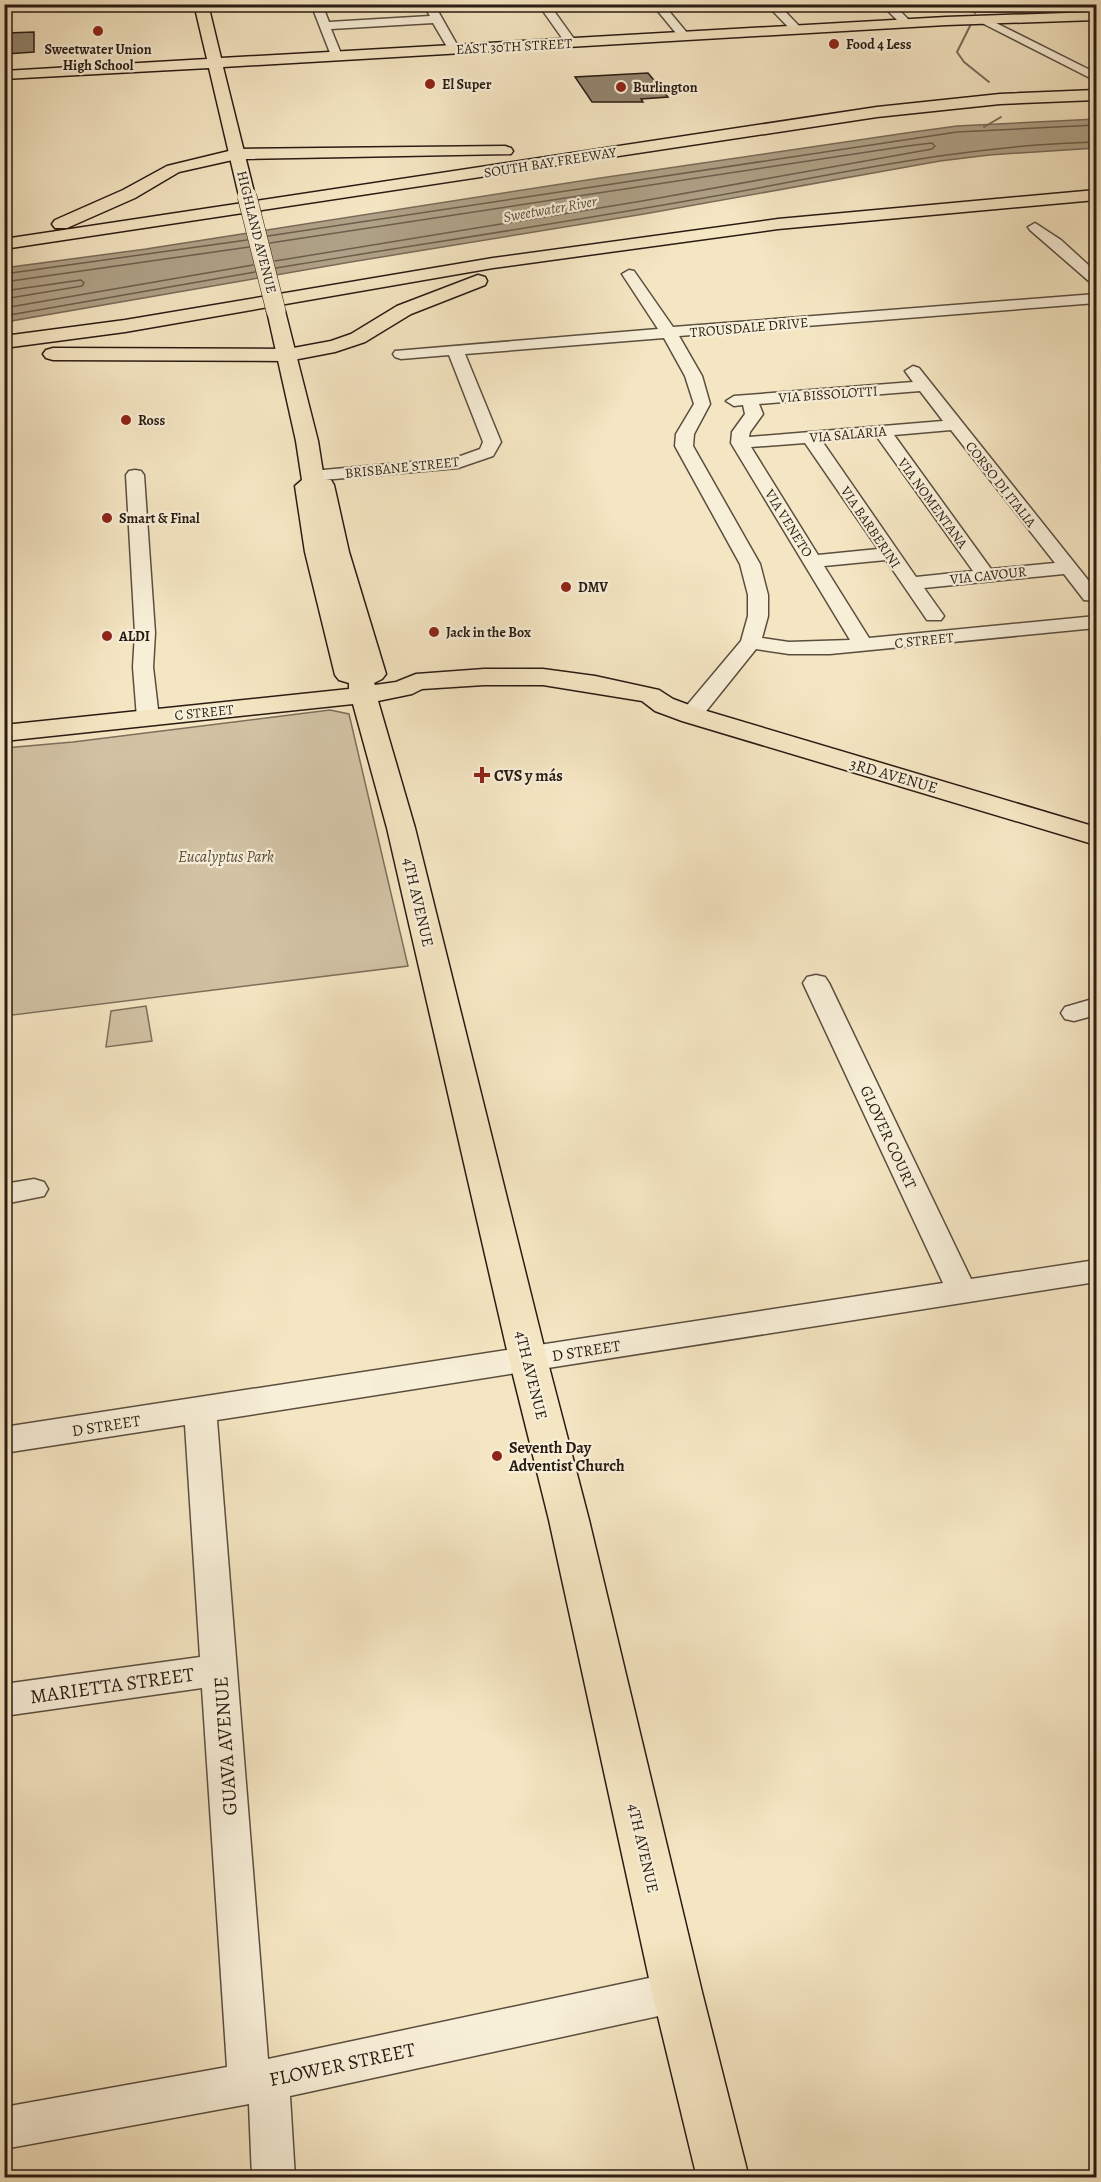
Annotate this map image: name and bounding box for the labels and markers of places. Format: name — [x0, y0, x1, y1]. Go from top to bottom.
marker: Sweetwater Union High School — [91, 24, 105, 38]
place label: Food 4 Less — [846, 35, 912, 54]
marker: Food 4 Less — [827, 37, 841, 51]
place label: Sweetwater Union High School — [44, 40, 152, 75]
place label: El Super — [442, 75, 492, 94]
marker: El Super — [423, 77, 437, 91]
place label: Burlington — [633, 78, 698, 97]
marker: Burlington — [614, 80, 628, 94]
place label: Ross — [138, 411, 165, 430]
marker: Ross — [119, 413, 133, 427]
place label: Smart & Final — [119, 509, 200, 528]
marker: Smart & Final — [100, 511, 114, 525]
place label: DMV — [578, 578, 608, 597]
marker: DMV — [559, 580, 573, 594]
place label: Jack in the Box — [446, 623, 531, 642]
marker: Jack in the Box — [427, 625, 441, 639]
place label: ALDI — [118, 627, 150, 646]
marker: ALDI — [100, 629, 114, 643]
place label: CVS y más — [494, 765, 563, 787]
marker: CVS y más — [475, 768, 489, 782]
place label: Seventh Day Adventist Church — [508, 1437, 625, 1477]
marker: Seventh Day Adventist Church — [490, 1449, 504, 1463]

